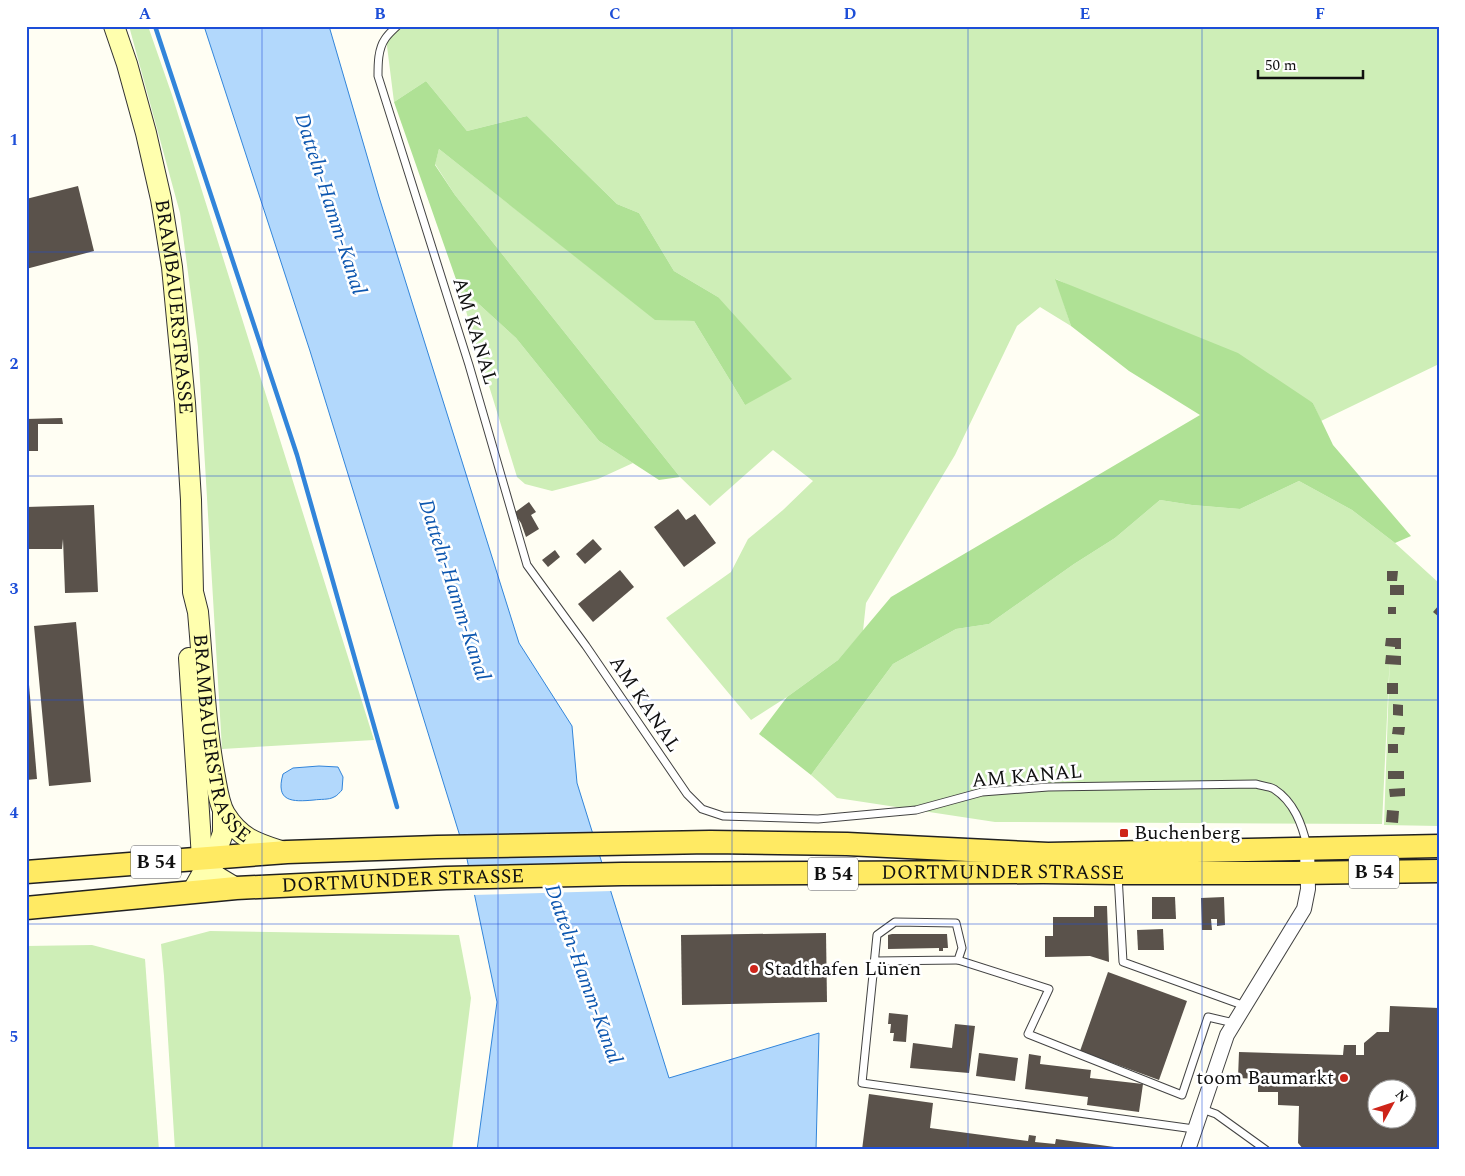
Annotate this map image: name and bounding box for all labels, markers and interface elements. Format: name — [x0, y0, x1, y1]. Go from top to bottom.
text: A — [139, 2, 152, 26]
text: B — [374, 2, 386, 26]
text: C — [609, 2, 621, 26]
text: D — [844, 2, 857, 26]
text: E — [1080, 2, 1090, 26]
text: F — [1315, 2, 1325, 26]
scale bar — [1258, 48, 1362, 80]
text: 50 m — [1265, 54, 1297, 77]
water label: Datteln-Hamm-Kanal — [285, 109, 375, 300]
text: 1 — [10, 128, 18, 152]
street label: BRAMBAUERSTRASSE — [146, 197, 201, 415]
street label: AM KANAL — [444, 274, 506, 388]
text: 2 — [10, 352, 19, 376]
water label: Datteln-Hamm-Kanal — [409, 495, 499, 686]
text: 3 — [10, 577, 19, 601]
street label: BRAMBAUERSTRASSE — [185, 633, 257, 851]
street label: AM KANAL — [602, 650, 688, 758]
street label: AM KANAL — [970, 756, 1084, 796]
text: 4 — [10, 801, 19, 825]
place label: Buchenberg — [1134, 818, 1241, 848]
marker: Buchenberg — [1118, 827, 1130, 839]
road number: B 54 — [131, 846, 181, 879]
road number: B 54 — [1349, 856, 1399, 889]
street label: DORTMUNDER STRASSE — [881, 857, 1124, 888]
road number: B 54 — [808, 858, 858, 891]
street label: DORTMUNDER STRASSE — [281, 861, 525, 901]
water label: Datteln-Hamm-Kanal — [536, 879, 631, 1069]
place label: Stadthafen Lünen — [764, 954, 921, 984]
marker: Stadthafen Lünen — [748, 963, 760, 975]
text: 5 — [10, 1025, 18, 1049]
place label: toom Baumarkt — [1196, 1063, 1334, 1093]
marker: toom Baumarkt — [1338, 1072, 1350, 1084]
north arrow — [1368, 1078, 1418, 1128]
text: N — [1390, 1085, 1413, 1107]

